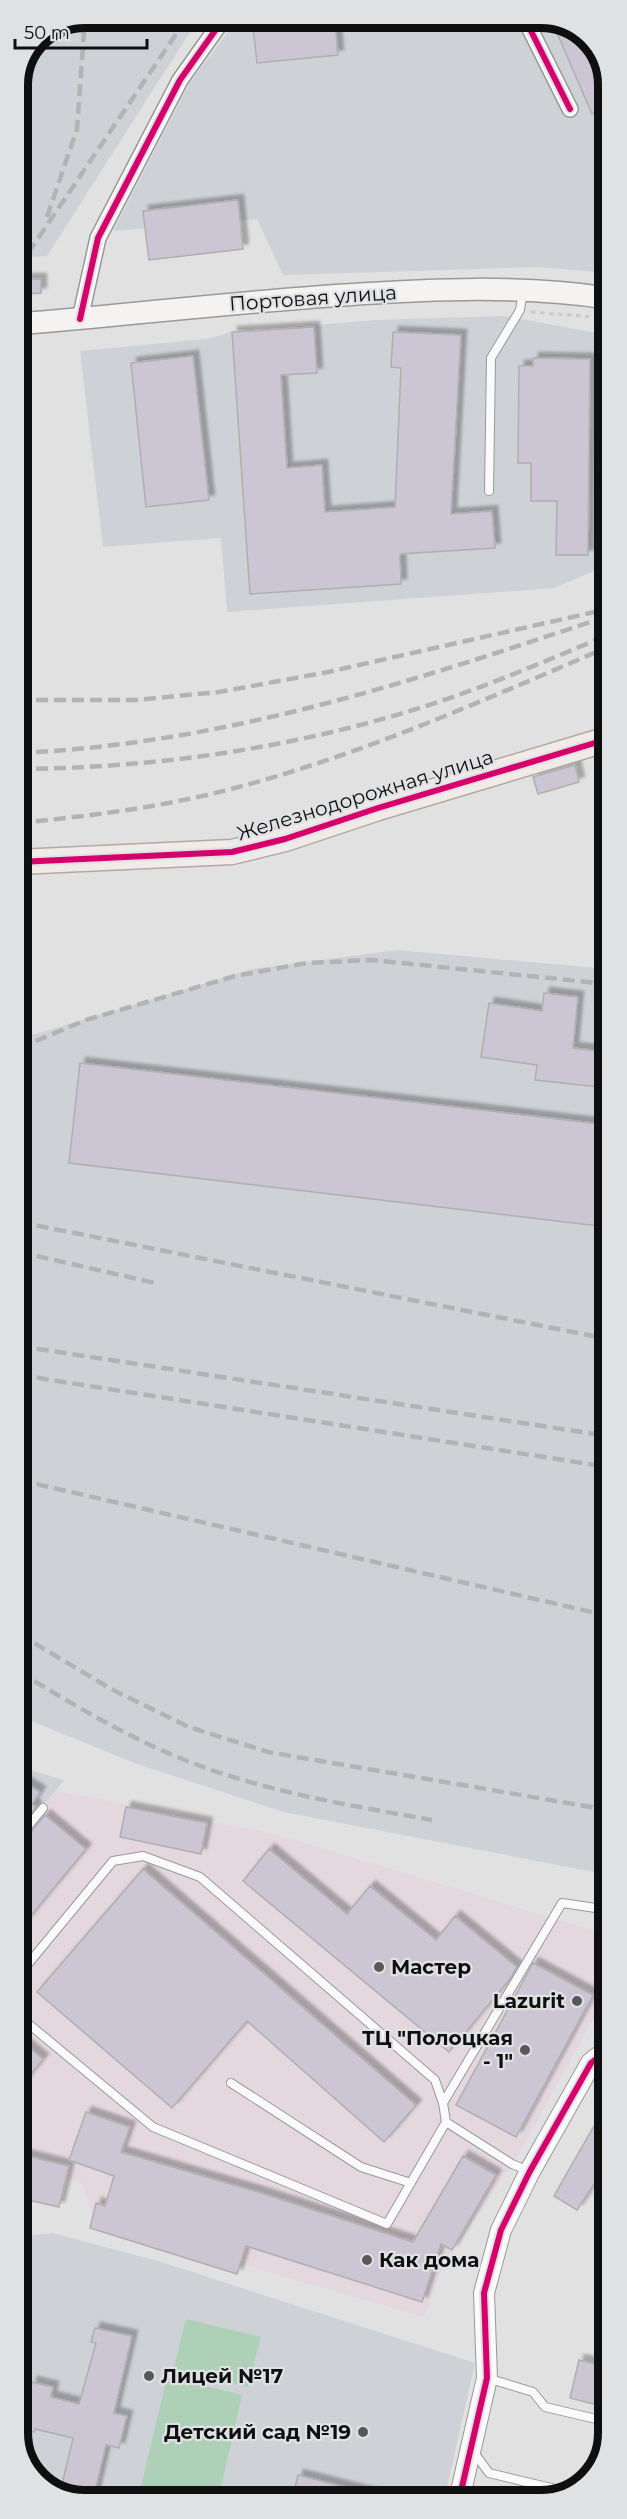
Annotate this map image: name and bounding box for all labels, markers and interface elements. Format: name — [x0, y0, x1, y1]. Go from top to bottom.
scale bar — [15, 12, 147, 50]
text: 50 m — [24, 22, 70, 44]
street label: Портовая улица — [228, 280, 398, 316]
street label: Железнодорожная улица — [234, 745, 496, 845]
place label: Мастер — [391, 1955, 471, 1979]
marker: Мастер — [372, 1960, 386, 1974]
place label: Lazurit — [493, 1989, 565, 2013]
marker: Lazurit — [570, 1994, 584, 2008]
place label: ТЦ "Полоцкая - 1" — [362, 2026, 513, 2073]
marker: ТЦ "Полоцкая - 1" — [518, 2043, 532, 2057]
place label: Как дома — [379, 2248, 479, 2272]
marker: Как дома — [360, 2253, 374, 2267]
place label: Лицей №17 — [161, 2364, 283, 2388]
marker: Лицей №17 — [142, 2369, 156, 2383]
place label: Детский сад №19 — [164, 2420, 351, 2444]
marker: Детский сад №19 — [356, 2425, 370, 2439]

